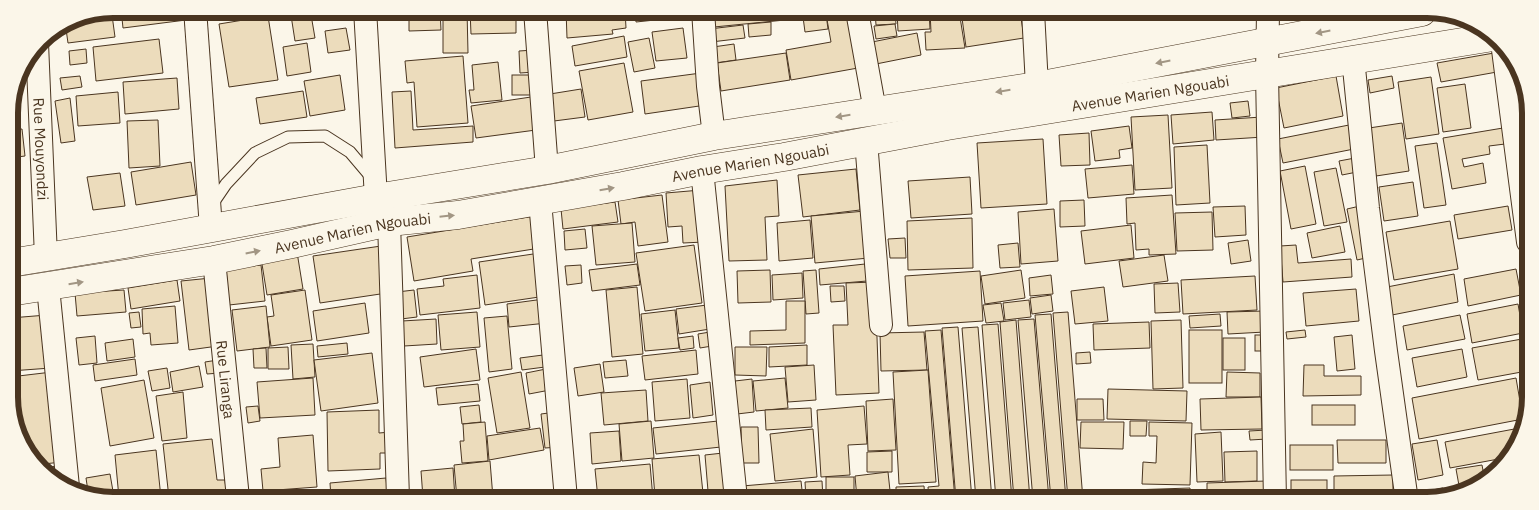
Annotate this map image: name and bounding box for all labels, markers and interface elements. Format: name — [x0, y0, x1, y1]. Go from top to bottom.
one-way arrow — [1315, 28, 1331, 36]
one-way arrow — [1155, 59, 1171, 67]
street label: Avenue Marien Ngouabi — [1070, 71, 1230, 115]
one-way arrow — [995, 87, 1011, 95]
street label: Rue Mouyondzi — [30, 97, 53, 201]
one-way arrow — [835, 113, 851, 121]
street label: Avenue Marien Ngouabi — [670, 139, 831, 185]
one-way arrow — [599, 184, 615, 192]
street label: Avenue Marien Ngouabi — [273, 208, 432, 257]
one-way arrow — [439, 212, 455, 220]
one-way arrow — [245, 248, 260, 256]
one-way arrow — [68, 278, 84, 286]
street label: Rue Liranga — [213, 339, 239, 420]

